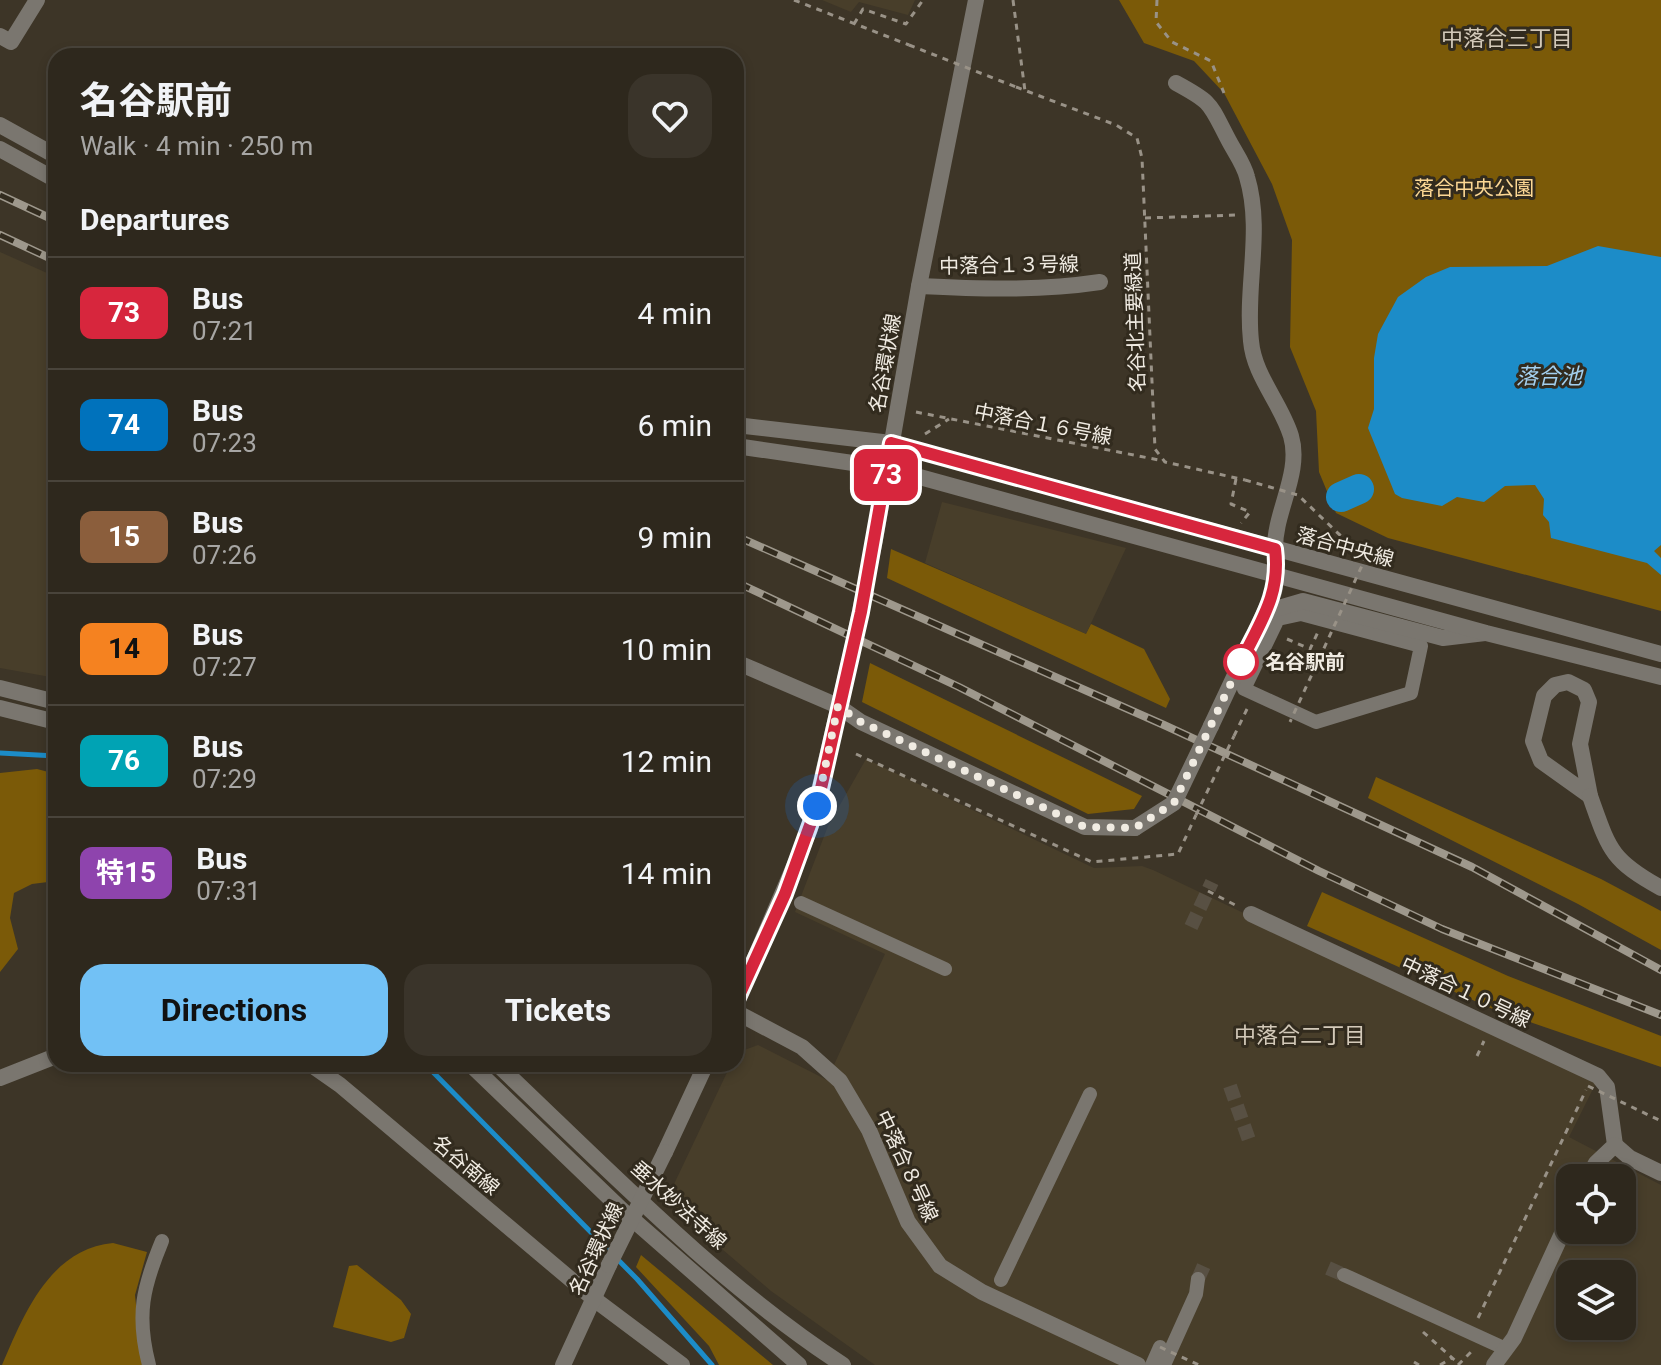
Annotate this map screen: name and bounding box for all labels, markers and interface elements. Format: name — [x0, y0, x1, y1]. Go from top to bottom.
district label: 中落合三丁目 — [1441, 26, 1573, 51]
button: heart — [628, 74, 712, 158]
text: 名谷駅前 — [80, 79, 232, 123]
text: Walk · 4 min · 250 m — [80, 131, 313, 161]
park label: 落合中央公園 — [1414, 176, 1534, 200]
text: Departures — [80, 202, 230, 237]
street label: 中落合１３号線 — [939, 252, 1079, 278]
street label: 名谷北主要緑道 — [1121, 252, 1149, 392]
text: Bus — [192, 281, 243, 316]
text: 73 — [108, 296, 140, 329]
text: 4 min — [638, 296, 712, 331]
street label: 名谷環状線 — [864, 312, 906, 414]
text: 07:21 — [192, 316, 257, 346]
water label: 落合池 — [1516, 364, 1584, 389]
text: Bus — [192, 393, 243, 428]
street label: 中落合１６号線 — [972, 399, 1114, 449]
text: 74 — [108, 408, 140, 441]
text: 6 min — [638, 408, 712, 443]
text: 07:23 — [192, 428, 257, 458]
line badge: 73 — [850, 449, 922, 501]
text: 73 — [870, 458, 902, 491]
text: Bus — [192, 505, 243, 540]
text: 15 — [108, 520, 140, 553]
text: 9 min — [638, 520, 712, 555]
street label: 落合中央線 — [1294, 522, 1396, 572]
text: 07:26 — [192, 540, 257, 570]
text: Bus — [192, 617, 243, 652]
text: 14 — [108, 632, 140, 665]
text: 10 min — [621, 632, 712, 667]
marker: 名谷駅前 — [1224, 645, 1258, 679]
place label: 名谷駅前 — [1265, 650, 1345, 674]
text: 07:27 — [192, 652, 257, 682]
text: Bus — [192, 729, 243, 764]
text: 76 — [108, 744, 140, 777]
text: 12 min — [621, 744, 712, 779]
text: 07:29 — [192, 764, 257, 794]
your location — [797, 786, 837, 826]
text: Bus — [196, 841, 248, 876]
text: 特15 — [96, 856, 156, 889]
text: 14 min — [621, 856, 712, 891]
text: 07:31 — [196, 876, 261, 906]
street label: 中落合１０号線 — [1397, 952, 1535, 1032]
button: Directions — [80, 964, 388, 1056]
button: Tickets — [404, 964, 712, 1056]
district label: 中落合二丁目 — [1234, 1023, 1366, 1048]
street label: 中落合８号線 — [871, 1107, 943, 1225]
street label: 名谷南線 — [428, 1130, 504, 1200]
street label: 垂水妙法寺線 — [626, 1156, 732, 1254]
map controls — [1556, 1164, 1636, 1340]
button: locate — [1556, 1164, 1636, 1244]
street label: 名谷環状線 — [564, 1199, 628, 1299]
button: layers — [1556, 1260, 1636, 1340]

